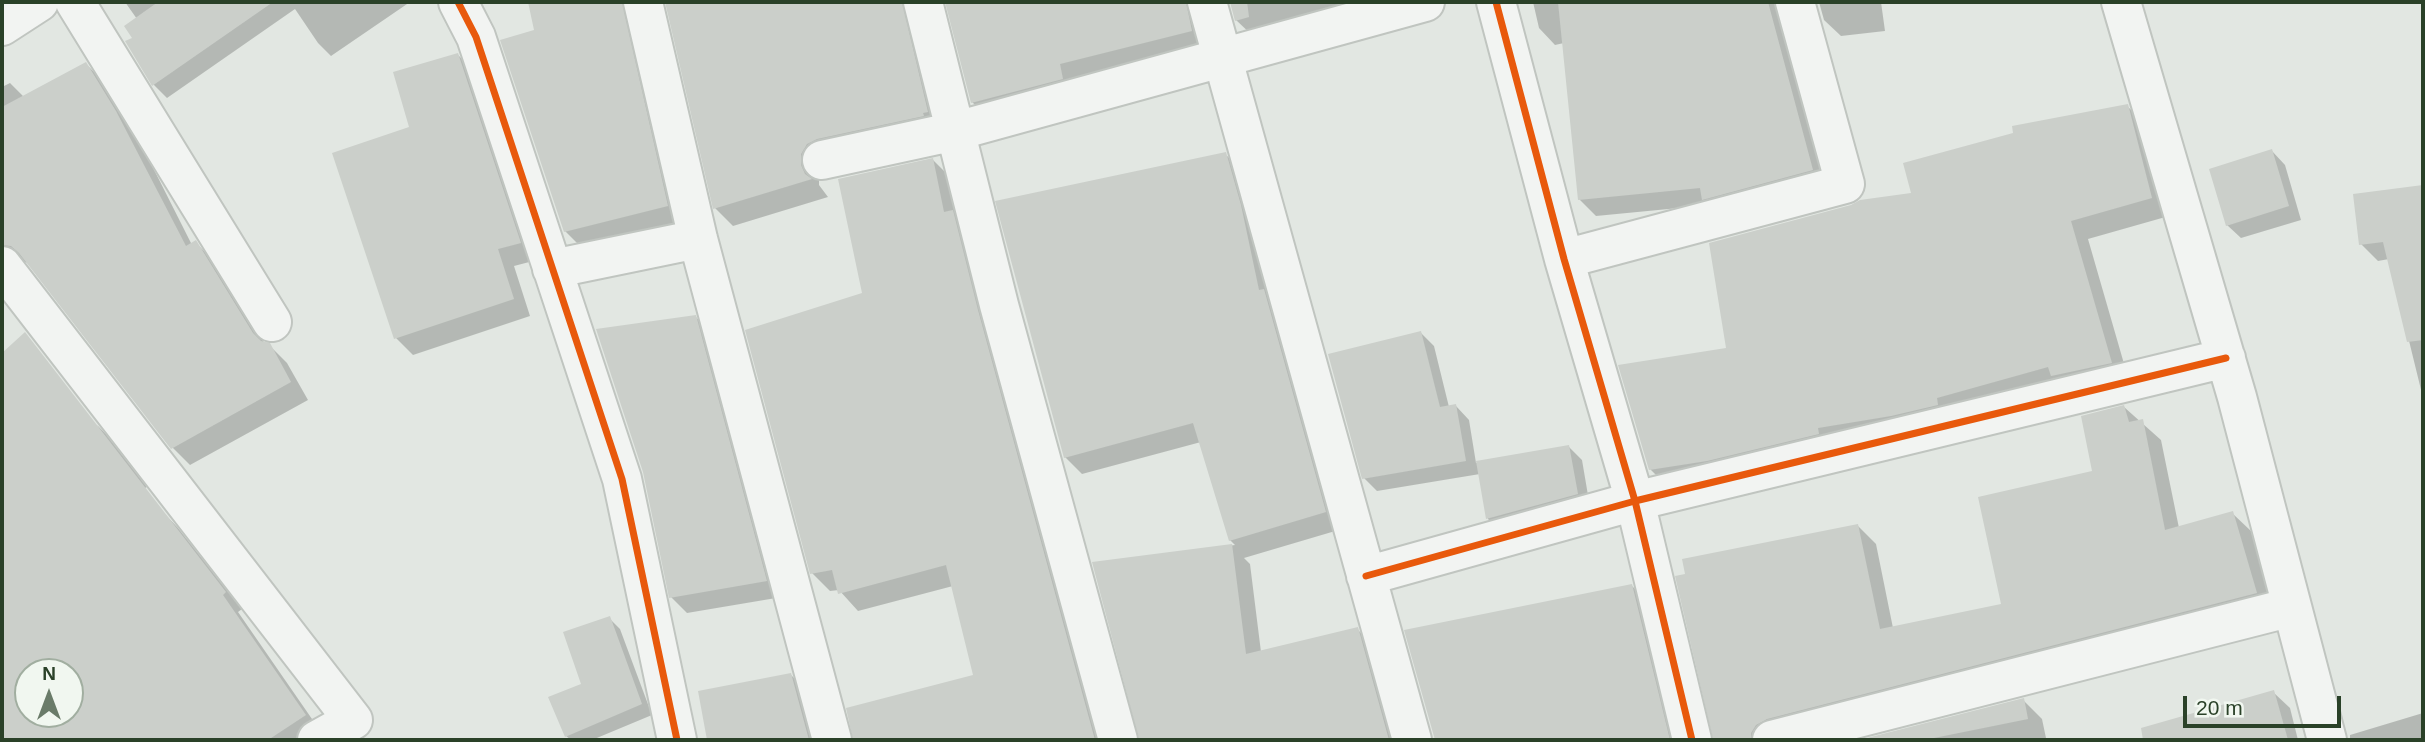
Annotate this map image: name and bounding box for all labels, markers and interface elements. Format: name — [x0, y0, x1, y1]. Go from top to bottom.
north arrow — [14, 658, 84, 728]
text: N — [42, 663, 56, 684]
scale bar — [2187, 682, 2344, 726]
text: 20 m — [2196, 696, 2243, 719]

